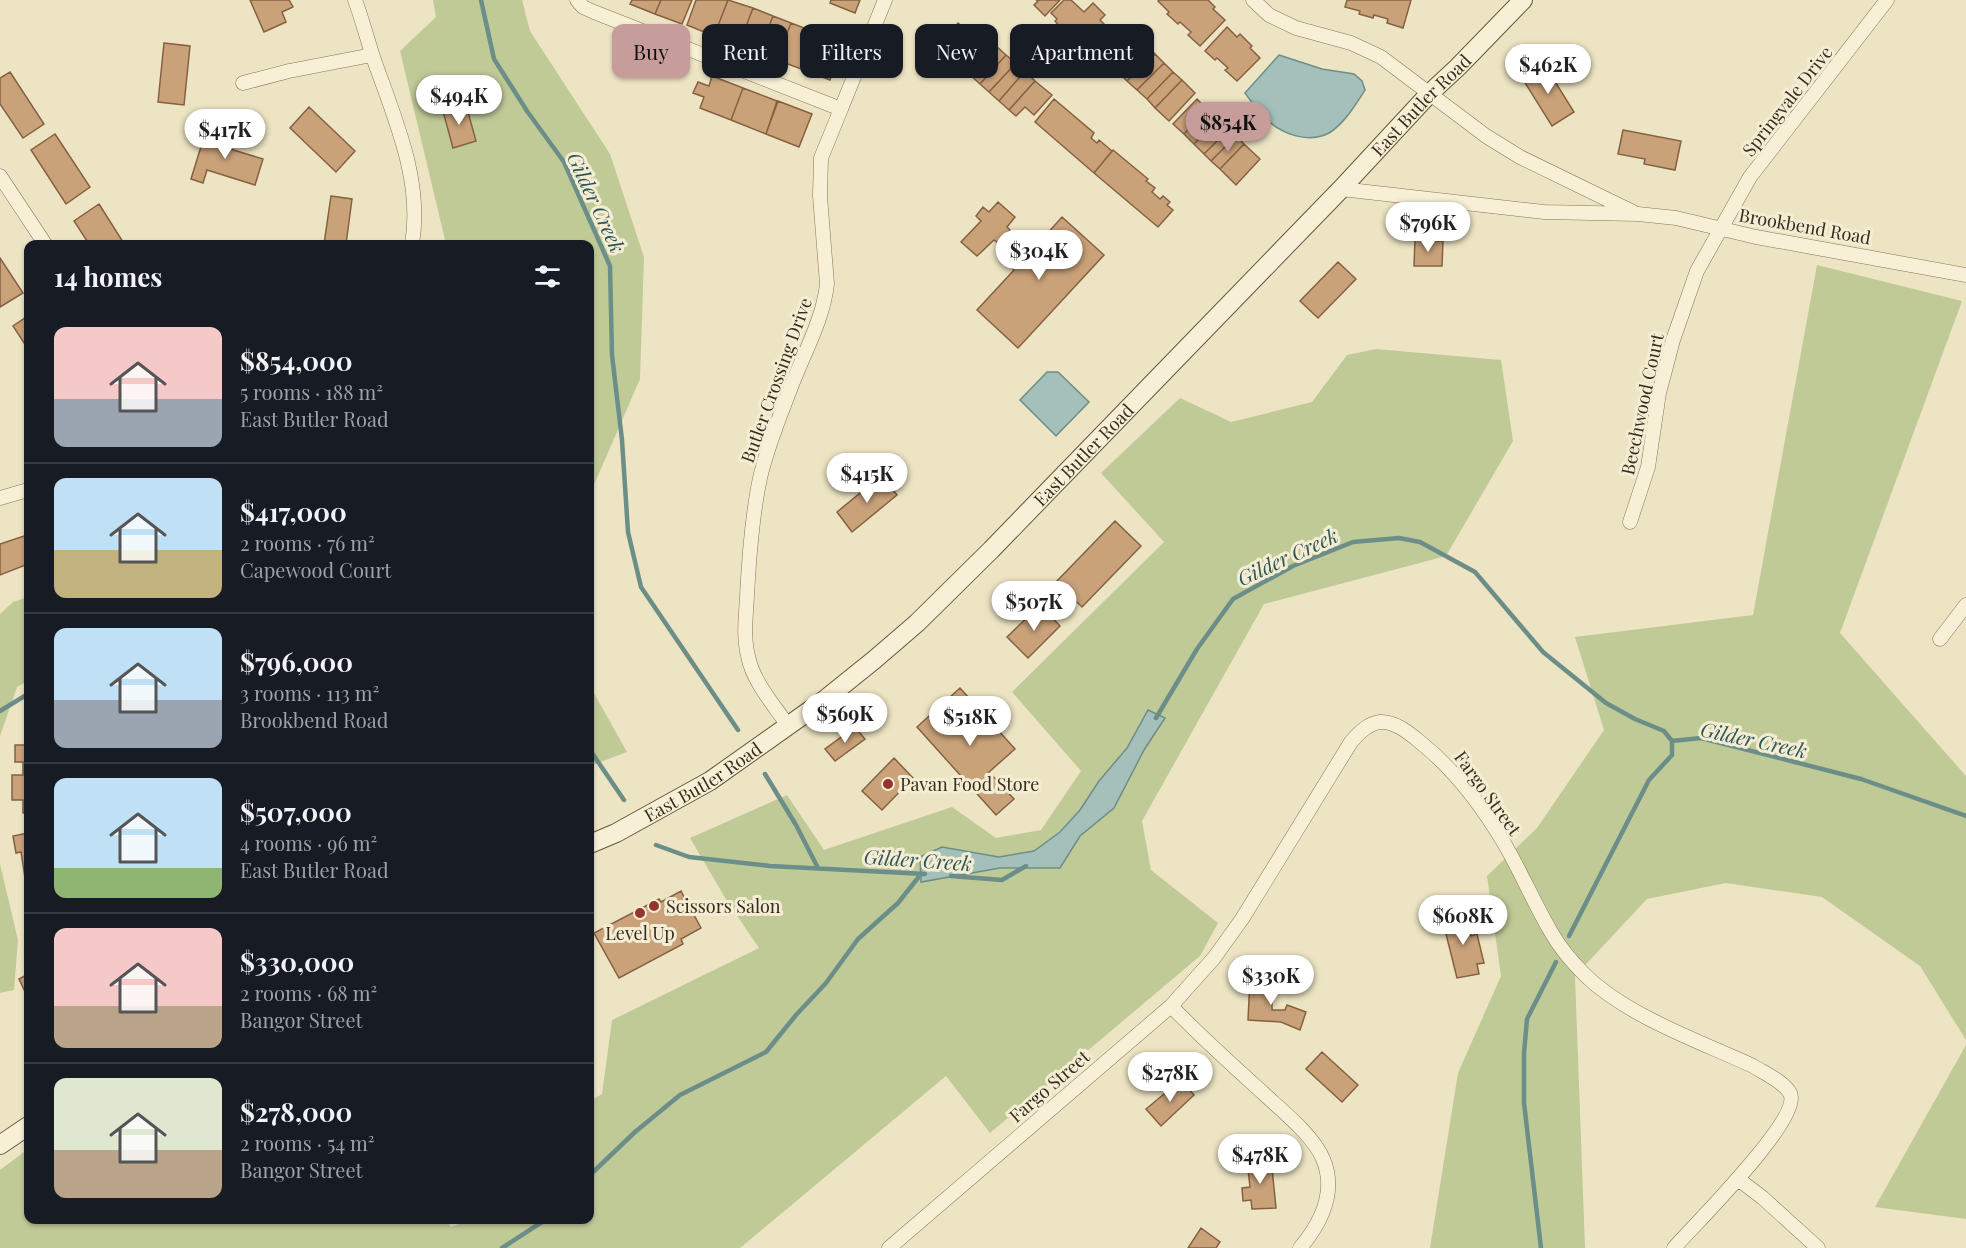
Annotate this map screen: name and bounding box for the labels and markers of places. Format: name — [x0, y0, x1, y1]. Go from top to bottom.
pin: $462K — [1506, 44, 1590, 95]
pin: $494K — [417, 75, 501, 126]
pin: $854K — [1186, 102, 1270, 153]
pin: $417K — [183, 109, 267, 160]
pin: $796K — [1386, 202, 1470, 253]
pin: $304K — [997, 230, 1081, 281]
pin: $415K — [825, 453, 909, 504]
pin: $507K — [992, 581, 1076, 632]
pin: $569K — [803, 693, 887, 744]
pin: $518K — [928, 696, 1012, 747]
place label: Pavan Food Store — [900, 772, 1039, 796]
marker: Pavan Food Store — [881, 777, 895, 791]
place label: Scissors Salon — [666, 894, 781, 918]
pin: $608K — [1421, 895, 1505, 946]
marker: Scissors Salon — [647, 899, 661, 913]
marker: Level Up — [633, 906, 647, 920]
place label: Level Up — [605, 921, 675, 945]
pin: $330K — [1229, 955, 1313, 1006]
pin: $278K — [1128, 1052, 1212, 1103]
pin: $478K — [1218, 1134, 1302, 1185]

